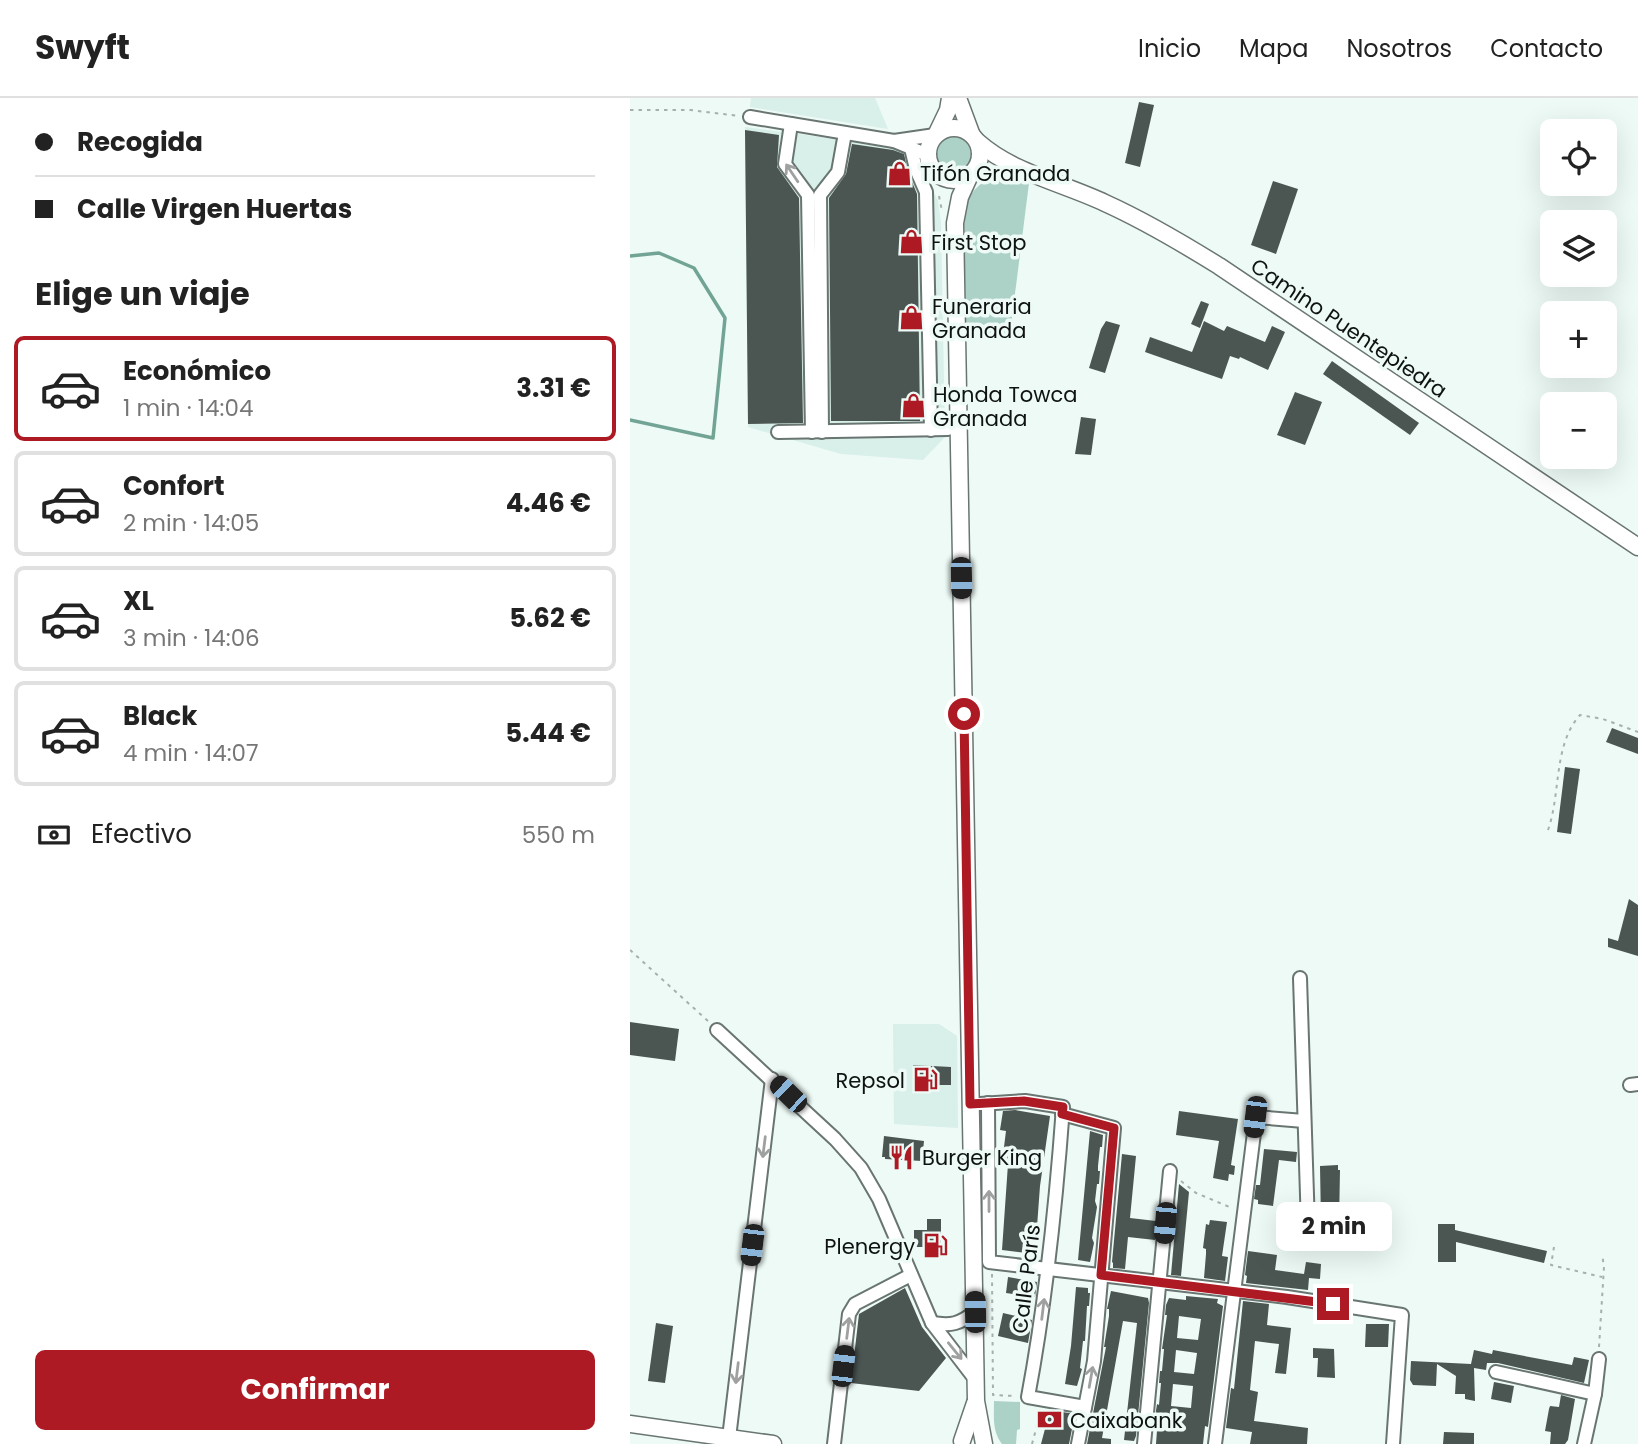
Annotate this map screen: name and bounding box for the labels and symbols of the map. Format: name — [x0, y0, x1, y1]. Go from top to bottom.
shop icon: Tifón Granada — [886, 159, 914, 187]
place label: Tifón Granada — [920, 159, 1070, 188]
one-way arrow — [785, 164, 799, 183]
shop icon: First Stop — [897, 228, 925, 256]
place label: First Stop — [931, 228, 1026, 257]
street label: Camino Puentepiedra — [1245, 251, 1453, 405]
place label: Funeraria Granada — [932, 292, 1032, 345]
shop icon: Funeraria Granada — [898, 304, 926, 332]
place label: Honda Towca Granada — [933, 380, 1077, 433]
shop icon: Honda Towca Granada — [899, 392, 927, 420]
car — [951, 557, 972, 599]
route start — [948, 698, 980, 730]
place label: Repsol — [835, 1066, 905, 1095]
fuel station icon: Repsol — [911, 1066, 939, 1094]
car — [766, 1072, 811, 1116]
car — [1243, 1095, 1268, 1139]
one-way arrow — [758, 1135, 771, 1158]
restaurant icon: Burger King — [888, 1143, 916, 1171]
place label: Burger King — [922, 1143, 1042, 1172]
one-way arrow — [982, 1189, 996, 1212]
car — [1153, 1201, 1178, 1245]
callout: 2 min — [1275, 1202, 1391, 1252]
car — [740, 1223, 765, 1267]
street label: Calle París — [1005, 1223, 1047, 1335]
place label: Plenergy — [824, 1232, 915, 1261]
fuel station icon: Plenergy — [921, 1232, 949, 1260]
route end — [1317, 1288, 1349, 1320]
car — [965, 1291, 986, 1333]
one-way arrow — [1037, 1298, 1050, 1321]
one-way arrow — [841, 1317, 854, 1339]
one-way arrow — [947, 1341, 962, 1359]
car — [831, 1344, 856, 1388]
one-way arrow — [731, 1361, 744, 1384]
one-way arrow — [1084, 1366, 1098, 1389]
bank icon: Caixabank — [1036, 1406, 1064, 1434]
place label: Caixabank — [1070, 1406, 1183, 1435]

